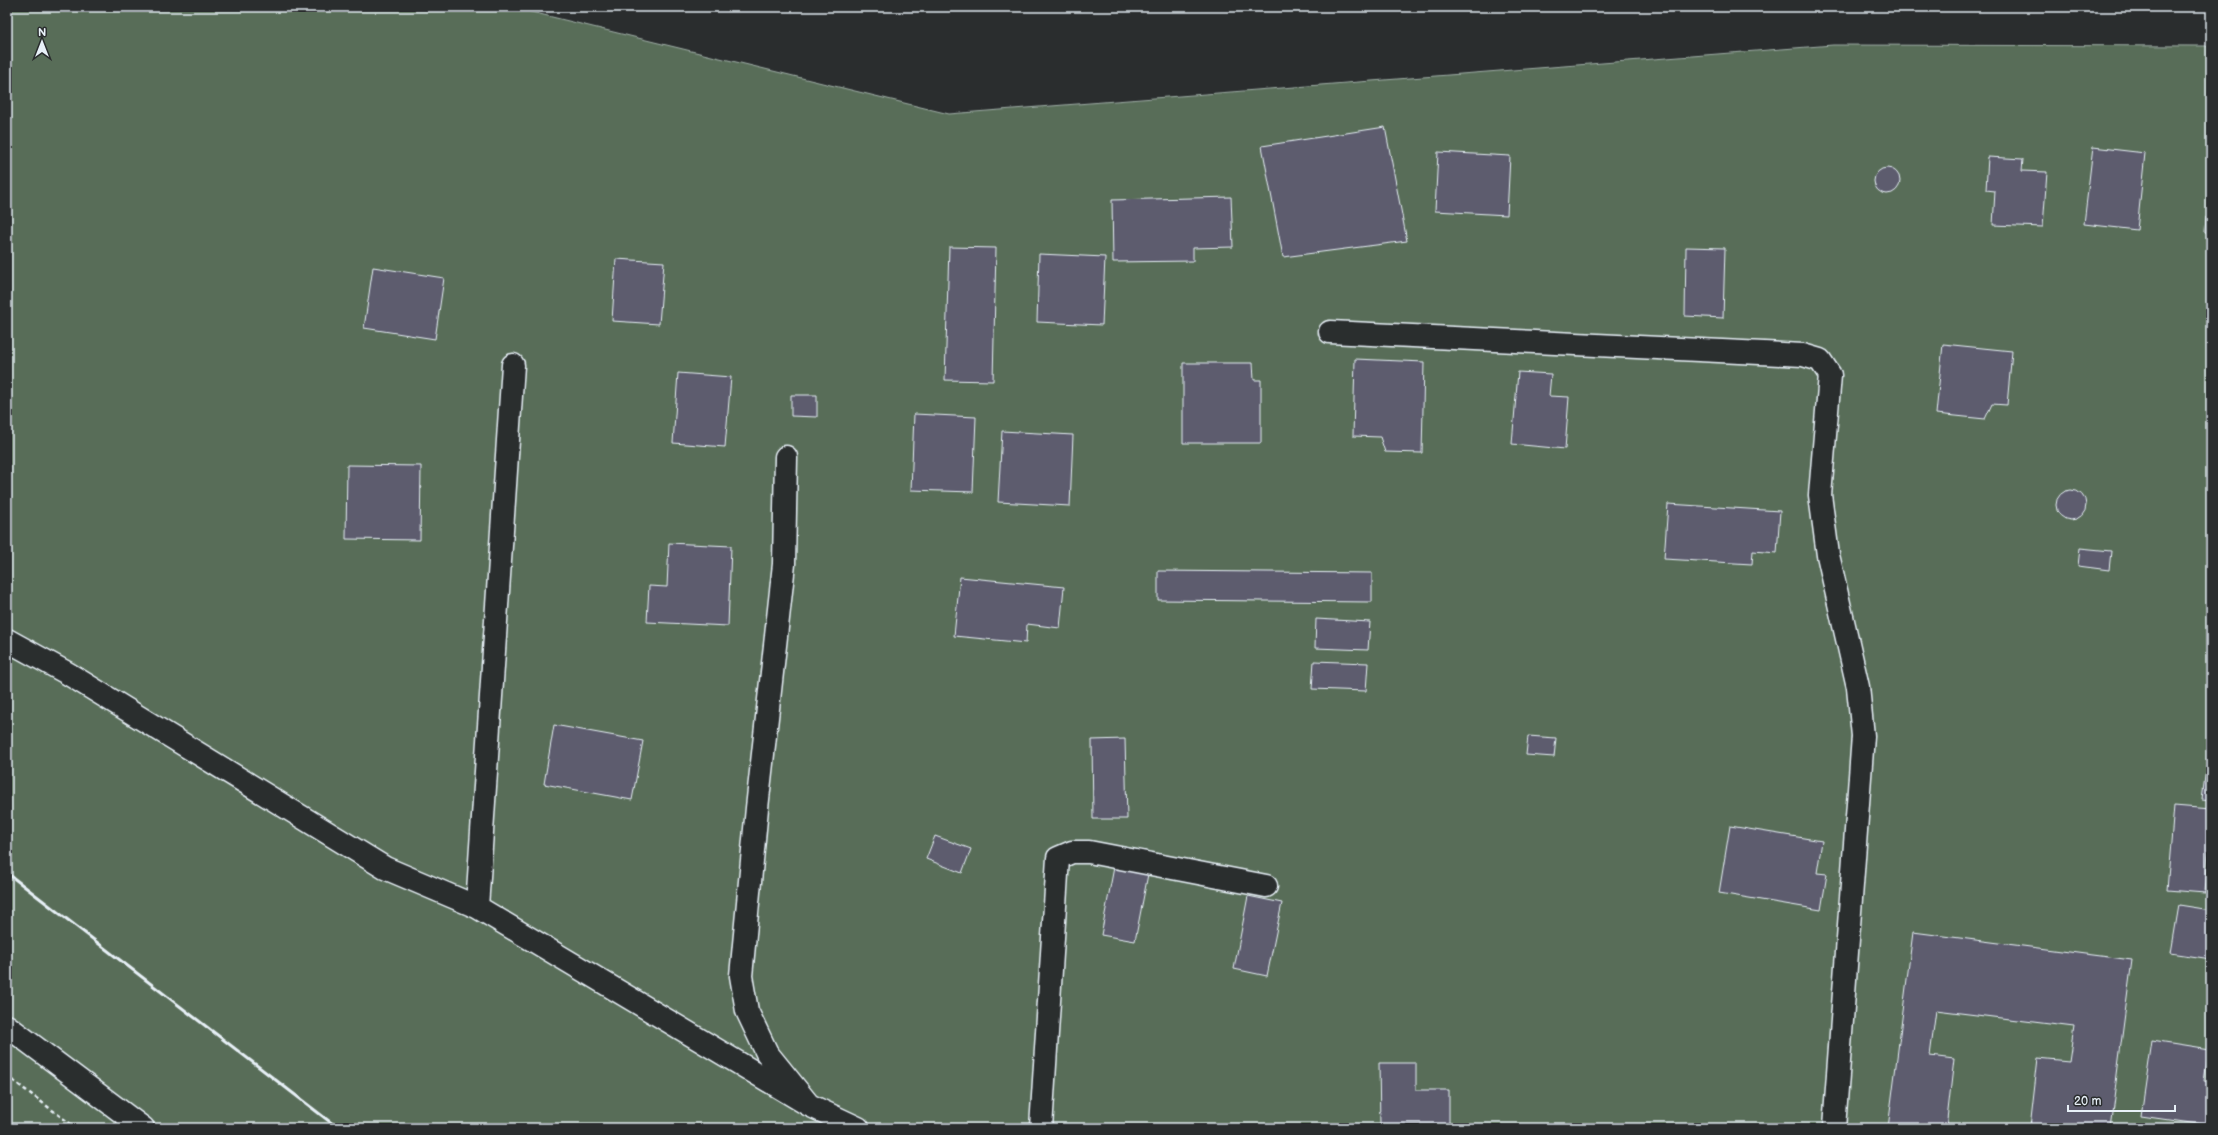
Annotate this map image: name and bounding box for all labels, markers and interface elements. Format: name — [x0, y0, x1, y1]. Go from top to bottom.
north arrow — [22, 22, 62, 62]
text: N — [38, 26, 46, 39]
scale bar — [2068, 1087, 2175, 1113]
text: 20 m — [2074, 1094, 2101, 1109]

